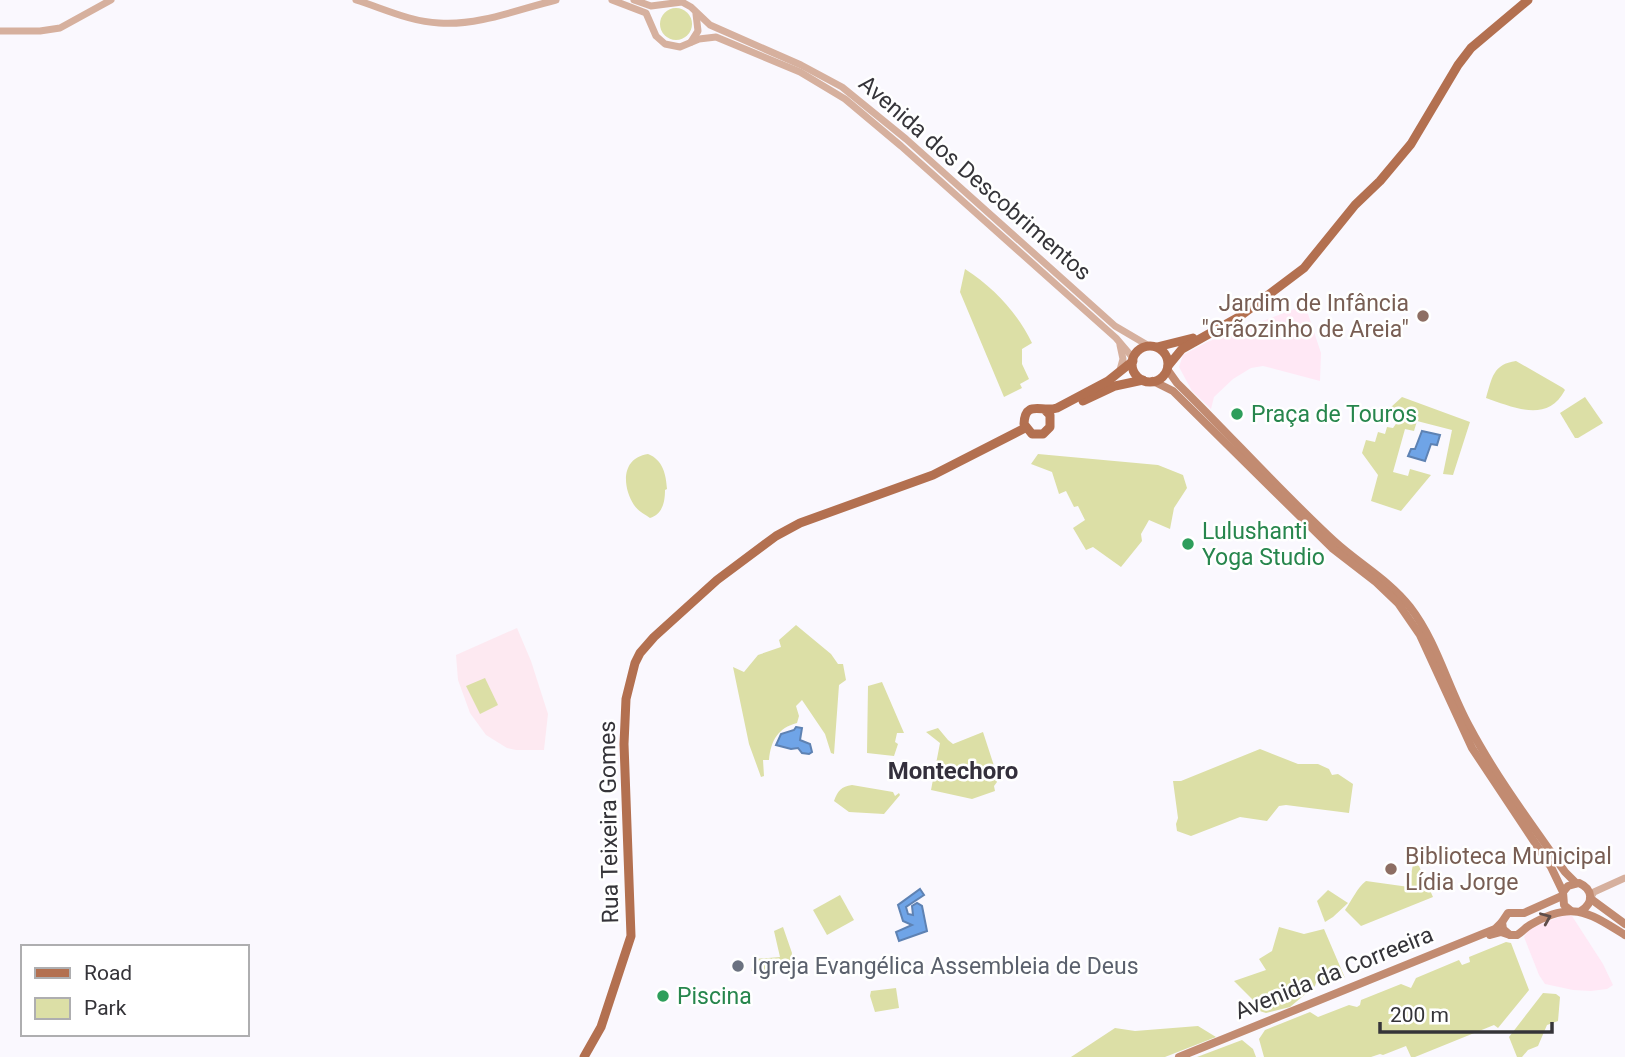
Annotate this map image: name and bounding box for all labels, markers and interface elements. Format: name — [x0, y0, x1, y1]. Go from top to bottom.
street label: Avenida dos Descobrimentos — [853, 70, 1097, 286]
place label: Jardim de Infância "Grãozinho de Areia" — [1202, 290, 1409, 343]
marker: Jardim de Infância "Grãozinho de Areia" — [1415, 308, 1431, 324]
place label: Praça de Touros — [1251, 401, 1417, 428]
marker: Praça de Touros — [1229, 406, 1245, 422]
place label: Lulushanti Yoga Studio — [1202, 518, 1325, 571]
marker: Lulushanti Yoga Studio — [1180, 536, 1196, 552]
street label: Rua Teixeira Gomes — [594, 720, 624, 924]
district label: Montechoro — [888, 757, 1018, 785]
place label: Biblioteca Municipal Lídia Jorge — [1405, 843, 1612, 896]
marker: Biblioteca Municipal Lídia Jorge — [1383, 861, 1399, 877]
one-way arrow — [1539, 912, 1551, 926]
street label: Avenida da Correeira — [1231, 921, 1437, 1025]
legend — [21, 945, 248, 1036]
place label: Igreja Evangélica Assembleia de Deus — [752, 953, 1139, 980]
marker: Igreja Evangélica Assembleia de Deus — [730, 958, 746, 974]
text: Road — [84, 961, 132, 985]
place label: Piscina — [677, 983, 752, 1010]
marker: Piscina — [655, 988, 671, 1004]
scale bar — [1380, 990, 1552, 1034]
text: Park — [84, 996, 127, 1020]
text: 200 m — [1390, 1003, 1449, 1027]

